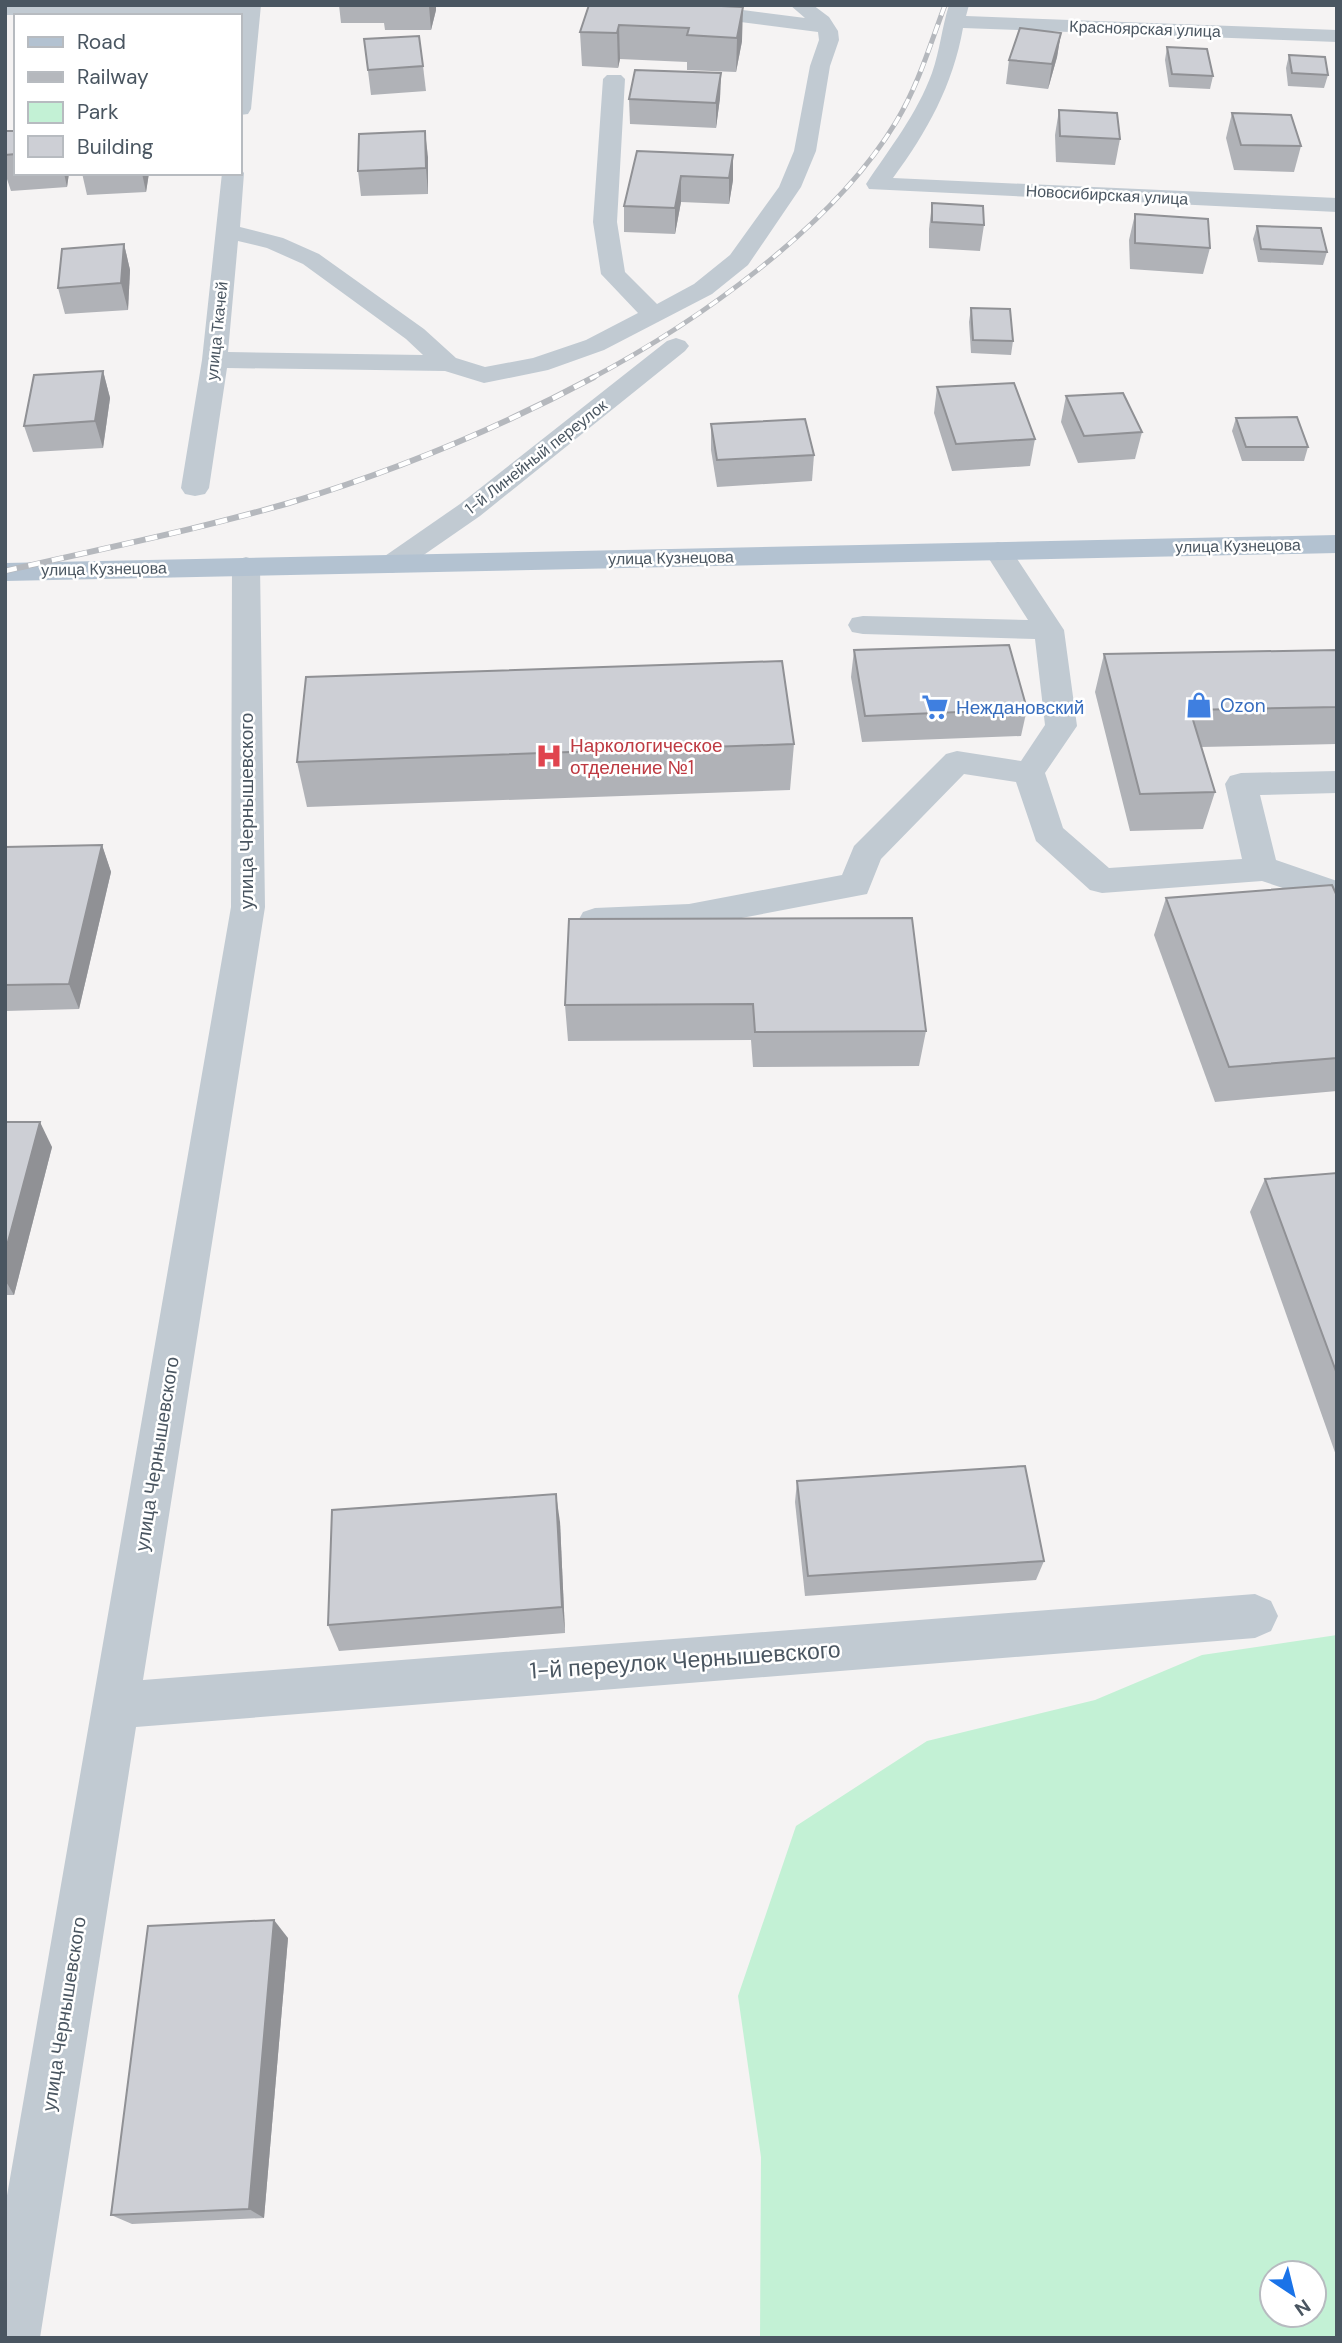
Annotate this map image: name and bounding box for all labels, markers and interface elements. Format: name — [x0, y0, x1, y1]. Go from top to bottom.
legend — [14, 14, 242, 175]
street label: Красноярская улица — [1069, 16, 1221, 42]
text: Road — [77, 28, 126, 56]
text: Railway — [77, 63, 149, 91]
text: Park — [77, 98, 119, 126]
text: Building — [77, 133, 154, 161]
street label: Новосибирская улица — [1025, 180, 1189, 210]
street label: улица Ткачей — [201, 280, 233, 382]
street label: 1-й Линейный переулок — [461, 394, 612, 519]
street label: улица Кузнецова — [1175, 534, 1301, 558]
street label: улица Кузнецова — [608, 546, 734, 570]
street label: улица Кузнецова — [41, 557, 167, 581]
shop icon: Ozon — [1184, 690, 1214, 720]
supermarket icon: Неждановский — [920, 692, 950, 722]
place label: Ozon — [1220, 693, 1266, 718]
place label: Неждановский — [956, 695, 1084, 720]
street label: улица Чернышевского — [234, 713, 259, 909]
place label: Наркологическое отделение №1 — [570, 733, 723, 780]
hospital icon: Наркологическое отделение №1 — [534, 741, 564, 771]
street label: улица Чернышевского — [129, 1355, 185, 1553]
street label: 1-й переулок Чернышевского — [529, 1634, 841, 1686]
street label: улица Чернышевского — [36, 1915, 92, 2113]
north arrow — [1258, 2259, 1328, 2329]
text: N — [1290, 2293, 1315, 2322]

